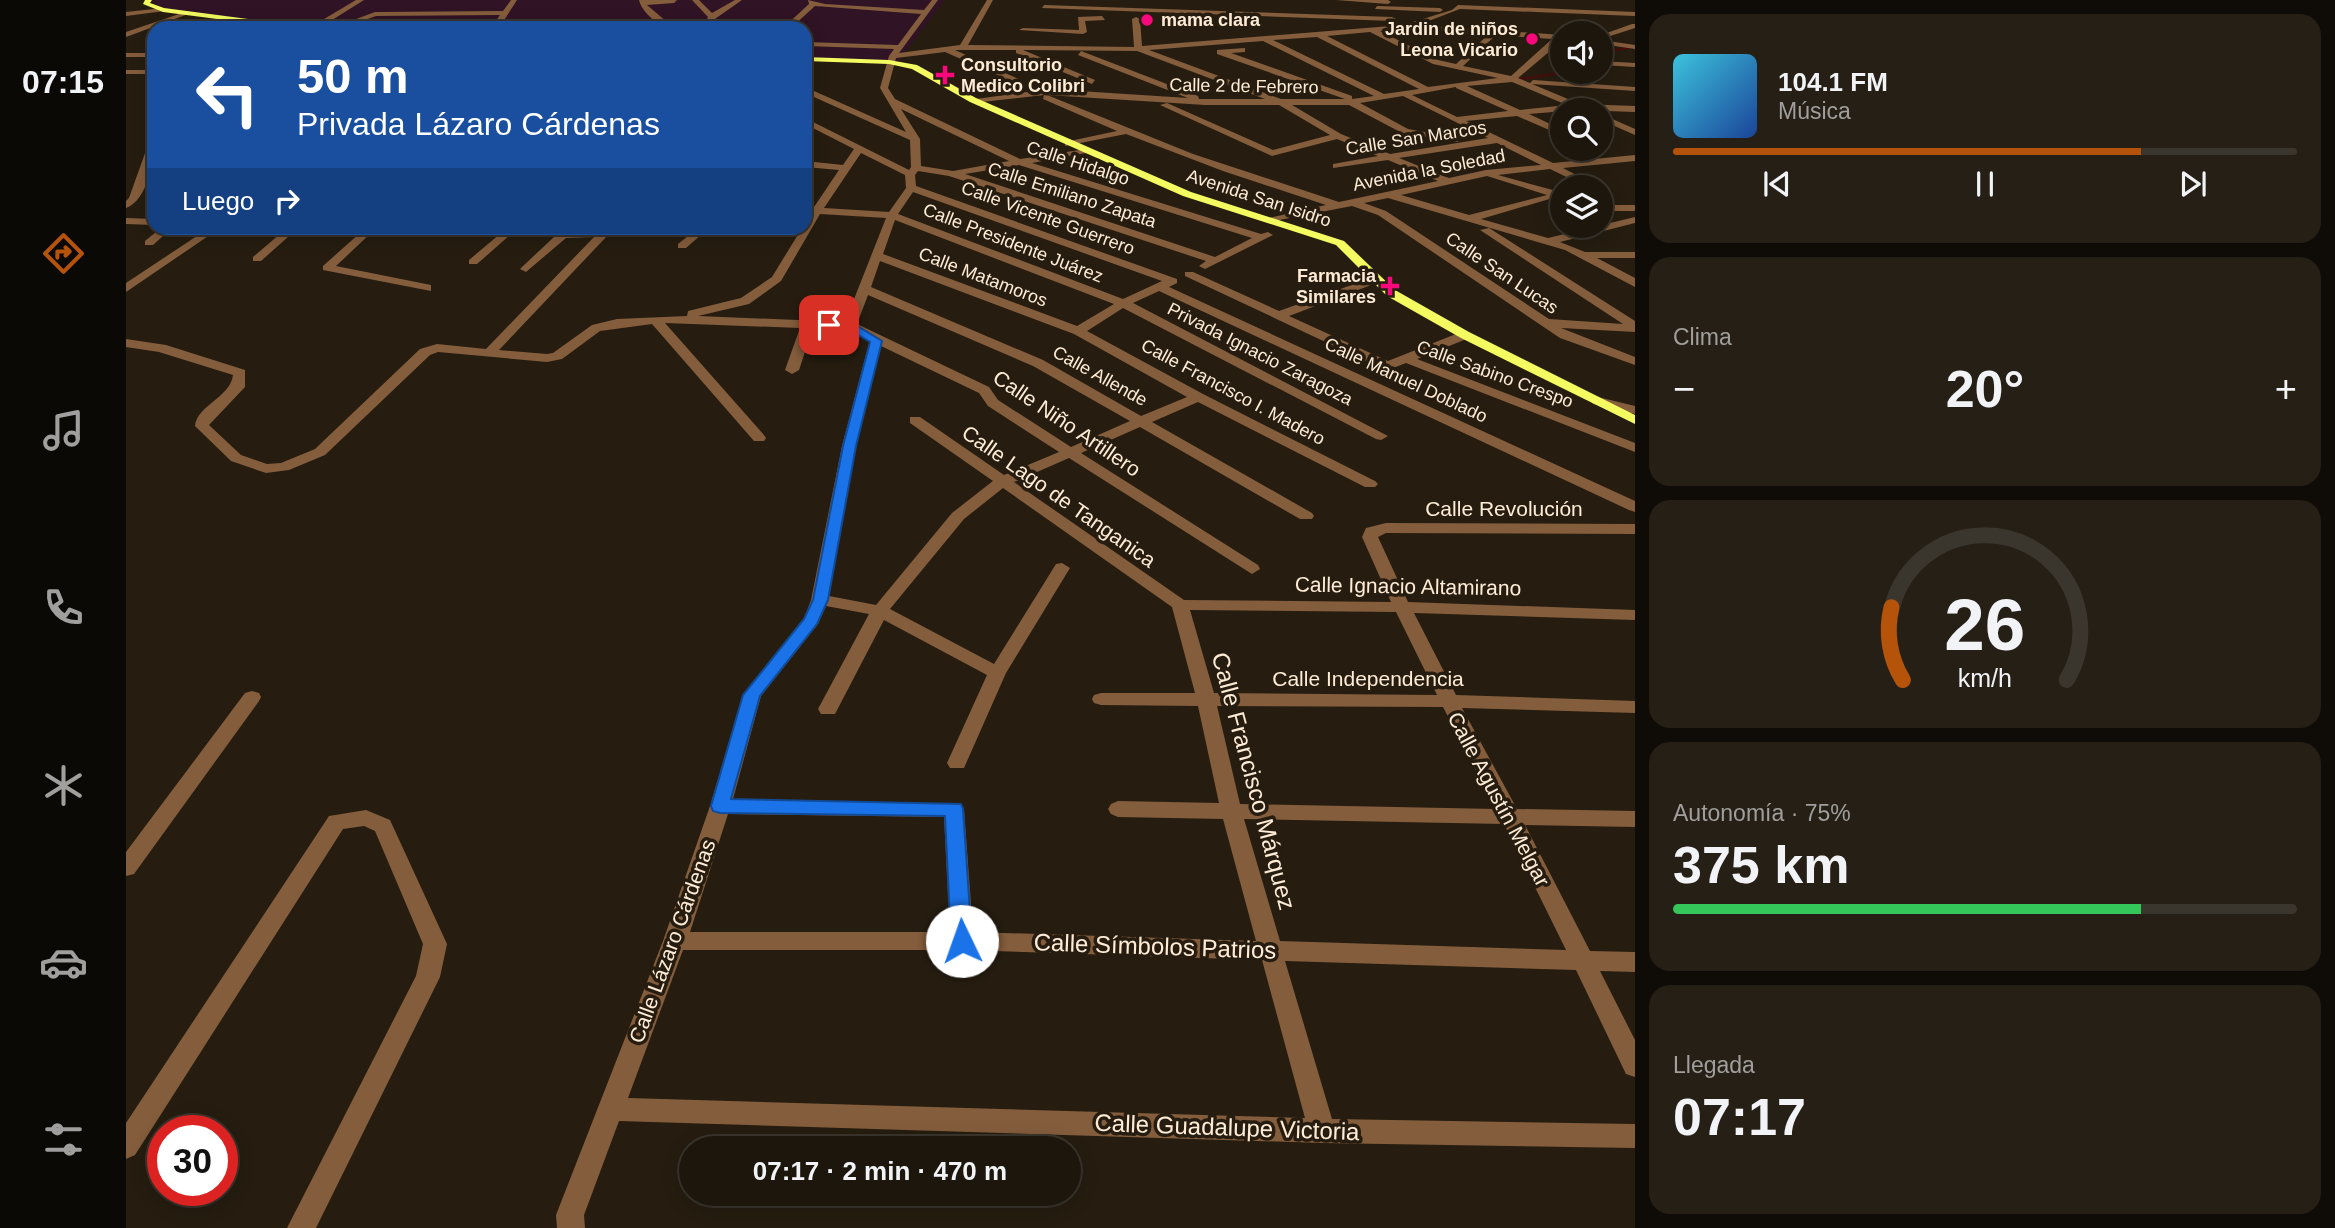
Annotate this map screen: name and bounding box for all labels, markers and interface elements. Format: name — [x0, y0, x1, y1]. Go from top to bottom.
place label: mama clara — [1161, 10, 1261, 30]
marker: mama clara — [1139, 12, 1155, 28]
place label: Jardin de niños Leona Vicario — [1385, 19, 1518, 60]
map controls — [1550, 21, 1613, 238]
button: sound — [1550, 21, 1613, 84]
marker: Jardin de niños Leona Vicario — [1524, 31, 1540, 47]
icon: left — [182, 49, 273, 140]
text: 50 m — [297, 49, 409, 103]
place label: Consultorio Medico Colibri — [961, 55, 1085, 96]
text: 07:15 — [22, 64, 104, 100]
marker: Consultorio Medico Colibri — [935, 65, 955, 85]
text: 104.1 FM — [1778, 67, 1888, 97]
street label: Calle 2 de Febrero — [1169, 75, 1319, 97]
button: search — [1550, 98, 1613, 161]
text: Música — [1778, 98, 1851, 124]
text: Privada Lázaro Cárdenas — [297, 106, 660, 142]
street label: Calle San Marcos — [1344, 117, 1488, 159]
street label: Calle Hidalgo — [1024, 137, 1132, 189]
street label: Avenida la Soledad — [1351, 145, 1507, 195]
street label: Calle Emiliano Zapata — [985, 158, 1160, 232]
street label: Avenida San Isidro — [1184, 165, 1334, 231]
icon: previous — [1758, 165, 1796, 203]
icon: pause — [1966, 165, 2004, 203]
icon: next — [2174, 165, 2212, 203]
button: layers — [1550, 175, 1613, 238]
street label: Calle Vicente Guerrero — [959, 177, 1137, 259]
icon: right — [268, 182, 306, 220]
text: Luego — [182, 186, 254, 216]
street label: Calle Presidente Juárez — [920, 199, 1106, 287]
street label: Calle San Lucas — [1442, 228, 1562, 318]
icon: directions — [39, 229, 88, 278]
street label: Calle Matamoros — [916, 243, 1050, 311]
place label: Farmacia Similares — [1296, 266, 1377, 307]
marker: Farmacia Similares — [1382, 278, 1398, 294]
pin — [799, 295, 859, 355]
street label: Privada Ignacio Zaragoza — [1164, 299, 1357, 410]
icon: arrive — [810, 306, 848, 344]
text: Clima — [1673, 324, 1732, 350]
street label: Calle Manuel Doblado — [1322, 334, 1490, 426]
street label: Calle Francisco I. Madero — [1138, 335, 1328, 449]
street label: Calle Sabino Crespo — [1414, 336, 1576, 412]
street label: Calle Allende — [1049, 342, 1151, 410]
text: 20° — [1946, 360, 2024, 418]
street label: Calle Niño Artillero — [989, 365, 1145, 481]
text: − — [1673, 368, 1695, 410]
text: + — [2275, 368, 2297, 410]
icon: music — [39, 406, 88, 455]
street label: Calle Lago de Tanganica — [958, 420, 1160, 572]
street label: Calle Revolución — [1425, 497, 1583, 520]
street label: Calle Ignacio Altamirano — [1295, 573, 1521, 599]
icon: phone — [39, 583, 88, 632]
text: 26 — [1945, 584, 2025, 665]
street label: Calle Francisco Márquez — [1207, 649, 1301, 913]
text: km/h — [1958, 664, 2012, 692]
street label: Calle Independencia — [1272, 667, 1464, 690]
street label: Calle Agustín Melgar — [1443, 708, 1555, 890]
icon: climate — [39, 761, 88, 810]
text: Autonomía · 75% — [1673, 800, 1851, 826]
street label: Calle Lázaro Cárdenas — [624, 836, 720, 1046]
text: 375 km — [1673, 836, 1849, 894]
position arrow — [925, 904, 999, 978]
street label: Calle Símbolos Patrios — [1033, 928, 1277, 964]
icon: car — [39, 938, 88, 987]
text: Llegada — [1673, 1052, 1755, 1078]
text: 07:17 — [1673, 1088, 1806, 1146]
street label: Calle Guadalupe Victoria — [1094, 1109, 1361, 1145]
icon: filters — [39, 1115, 88, 1164]
speed limit sign: 30 — [147, 1115, 238, 1206]
text: 07:17 · 2 min · 470 m — [753, 1156, 1007, 1186]

